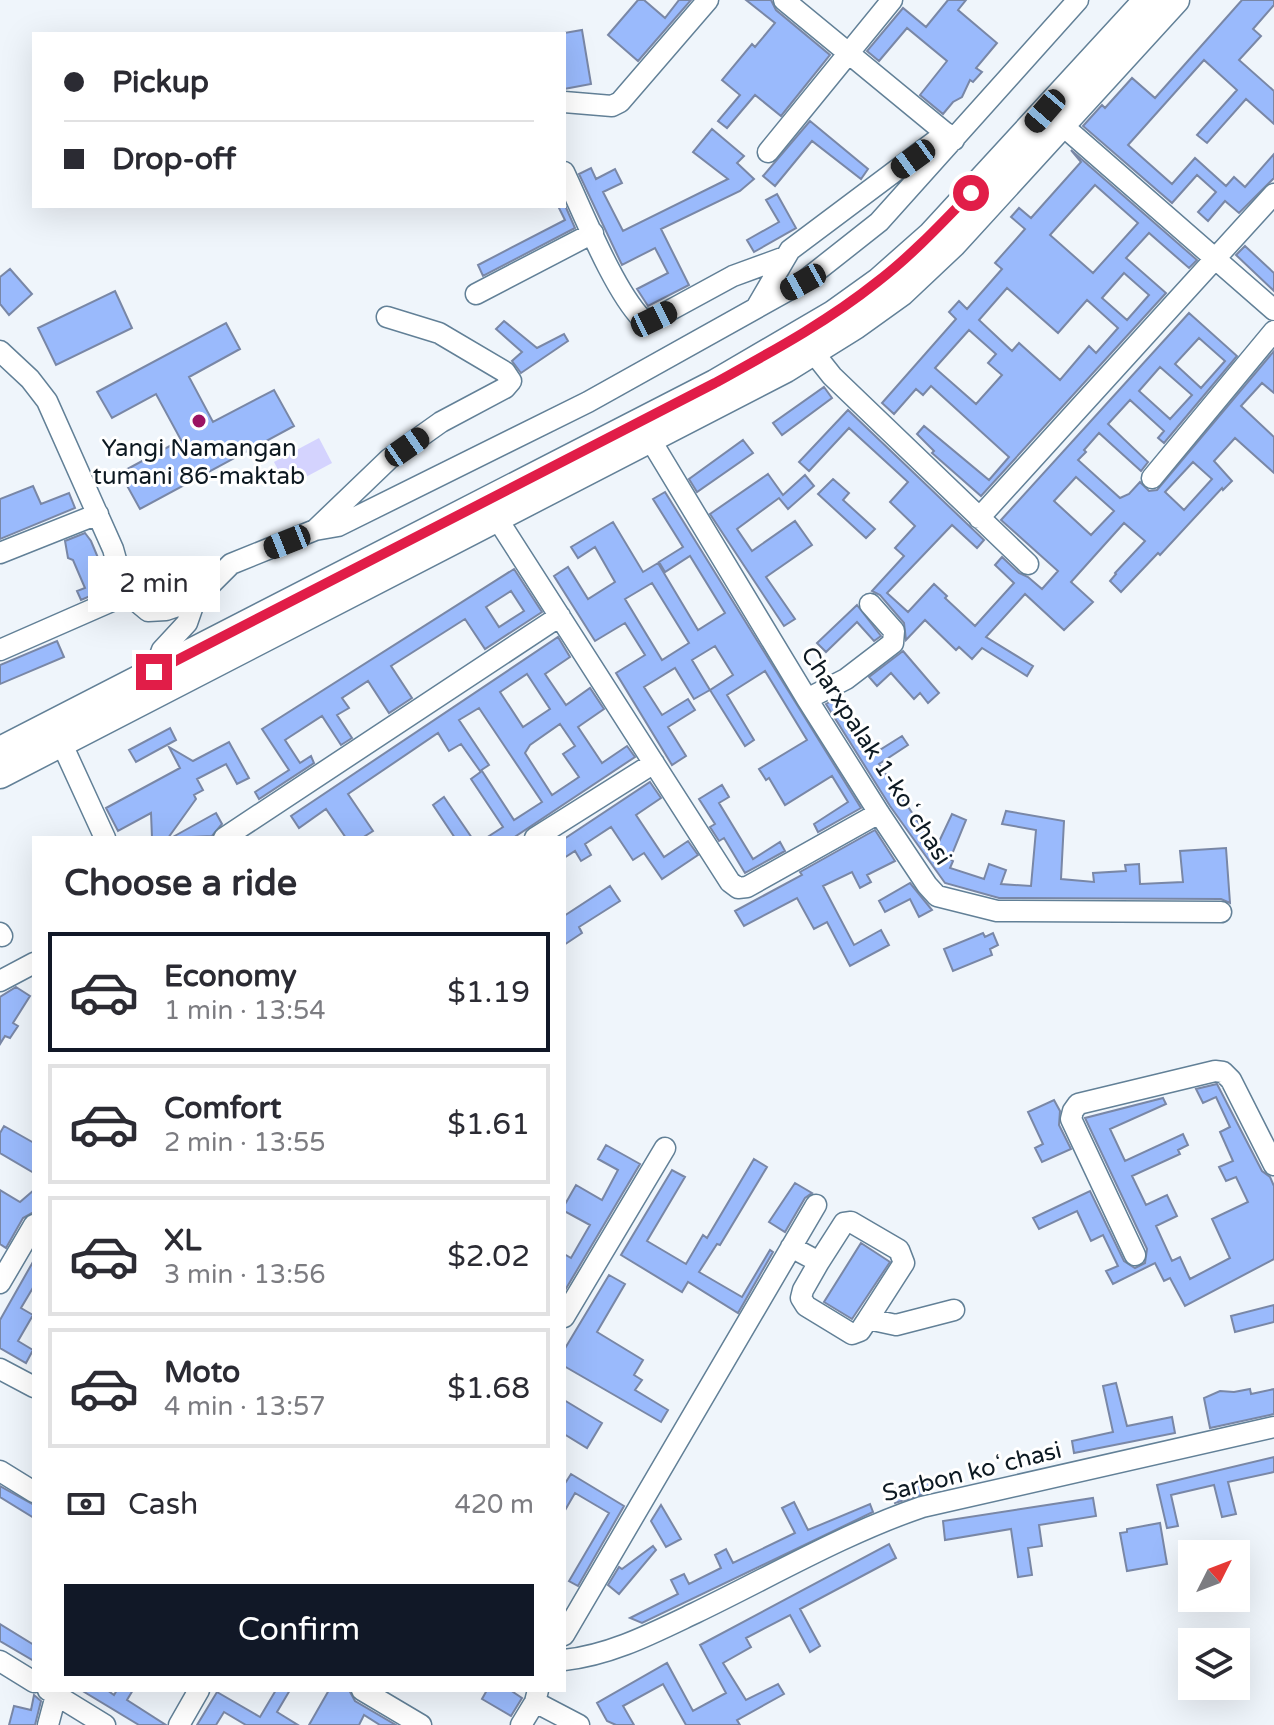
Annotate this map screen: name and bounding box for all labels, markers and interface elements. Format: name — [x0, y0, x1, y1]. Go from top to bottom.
text: Pickup — [112, 64, 209, 101]
car — [1020, 85, 1070, 137]
car — [887, 135, 939, 183]
text: Drop-off — [112, 141, 236, 178]
route start — [953, 175, 989, 211]
car — [776, 260, 830, 304]
car — [627, 298, 681, 340]
marker: Yangi Namangan tumani 86-maktab — [190, 412, 208, 430]
car — [380, 423, 434, 471]
place label: Yangi Namangan tumani 86-maktab — [93, 434, 305, 491]
car — [260, 522, 314, 562]
callout: 2 min — [88, 556, 220, 612]
text: 2 min — [119, 568, 189, 599]
street label: Charxpalak 1-koʻchasi — [794, 641, 958, 871]
route end — [136, 654, 172, 690]
text: Choose a ride — [64, 862, 297, 905]
icon: car — [68, 956, 140, 1028]
text: Economy — [164, 958, 297, 995]
text: $1.19 — [447, 974, 530, 1011]
text: 1 min · 13:54 — [164, 995, 326, 1026]
icon: car — [68, 1088, 140, 1160]
text: Comfort — [164, 1090, 282, 1127]
text: $1.61 — [447, 1106, 530, 1143]
text: 2 min · 13:55 — [164, 1127, 326, 1158]
icon: car — [68, 1220, 140, 1292]
text: XL — [164, 1222, 201, 1259]
text: $2.02 — [447, 1238, 530, 1275]
text: 3 min · 13:56 — [164, 1259, 326, 1290]
icon: car — [68, 1352, 140, 1424]
text: Moto — [164, 1354, 240, 1391]
text: $1.68 — [447, 1370, 530, 1407]
text: 4 min · 13:57 — [164, 1391, 326, 1422]
street label: Sarbon koʻchasi — [879, 1436, 1065, 1508]
icon: cash — [64, 1482, 108, 1526]
text: Cash — [128, 1486, 198, 1523]
text: 420 m — [454, 1489, 534, 1520]
north arrow — [1178, 1540, 1250, 1612]
map controls — [1178, 1540, 1250, 1700]
button: Confirm — [64, 1584, 534, 1676]
button: layers — [1178, 1628, 1250, 1700]

